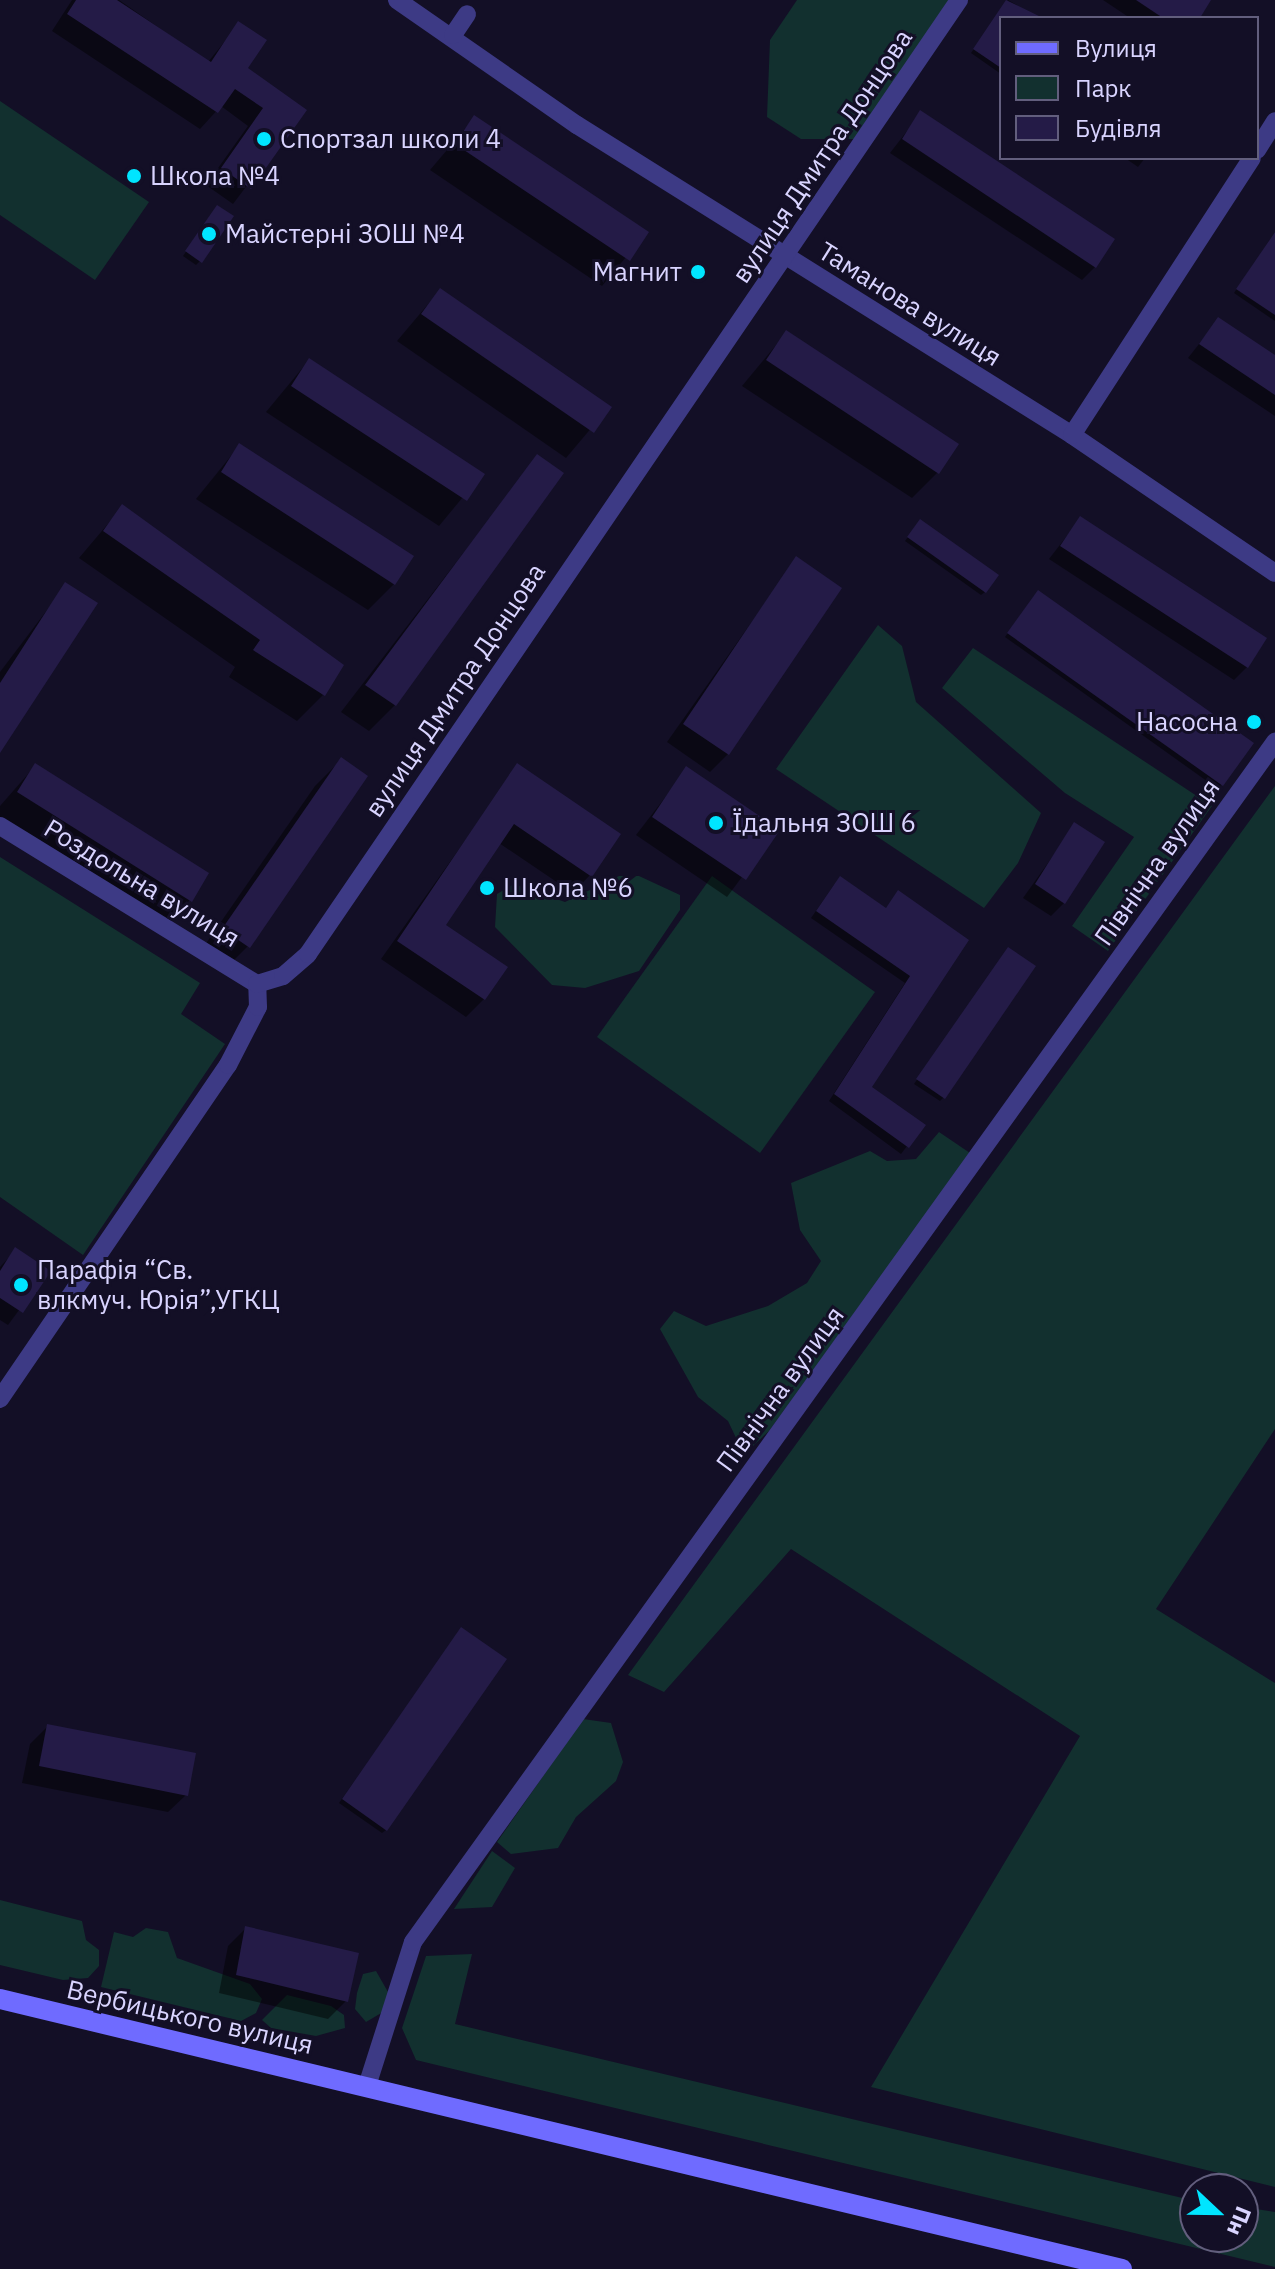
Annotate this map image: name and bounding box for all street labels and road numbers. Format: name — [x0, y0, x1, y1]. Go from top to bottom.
street label: вулиця Дмитра Донцова — [725, 23, 919, 289]
street label: Таманова вулиця — [813, 235, 1007, 373]
street label: вулиця Дмитра Донцова — [358, 557, 552, 823]
street label: Північна вулиця — [1088, 773, 1226, 951]
street label: Роздольна вулиця — [39, 812, 245, 954]
street label: Північна вулиця — [710, 1300, 850, 1478]
street label: Вербицького вулиця — [64, 1973, 316, 2061]

